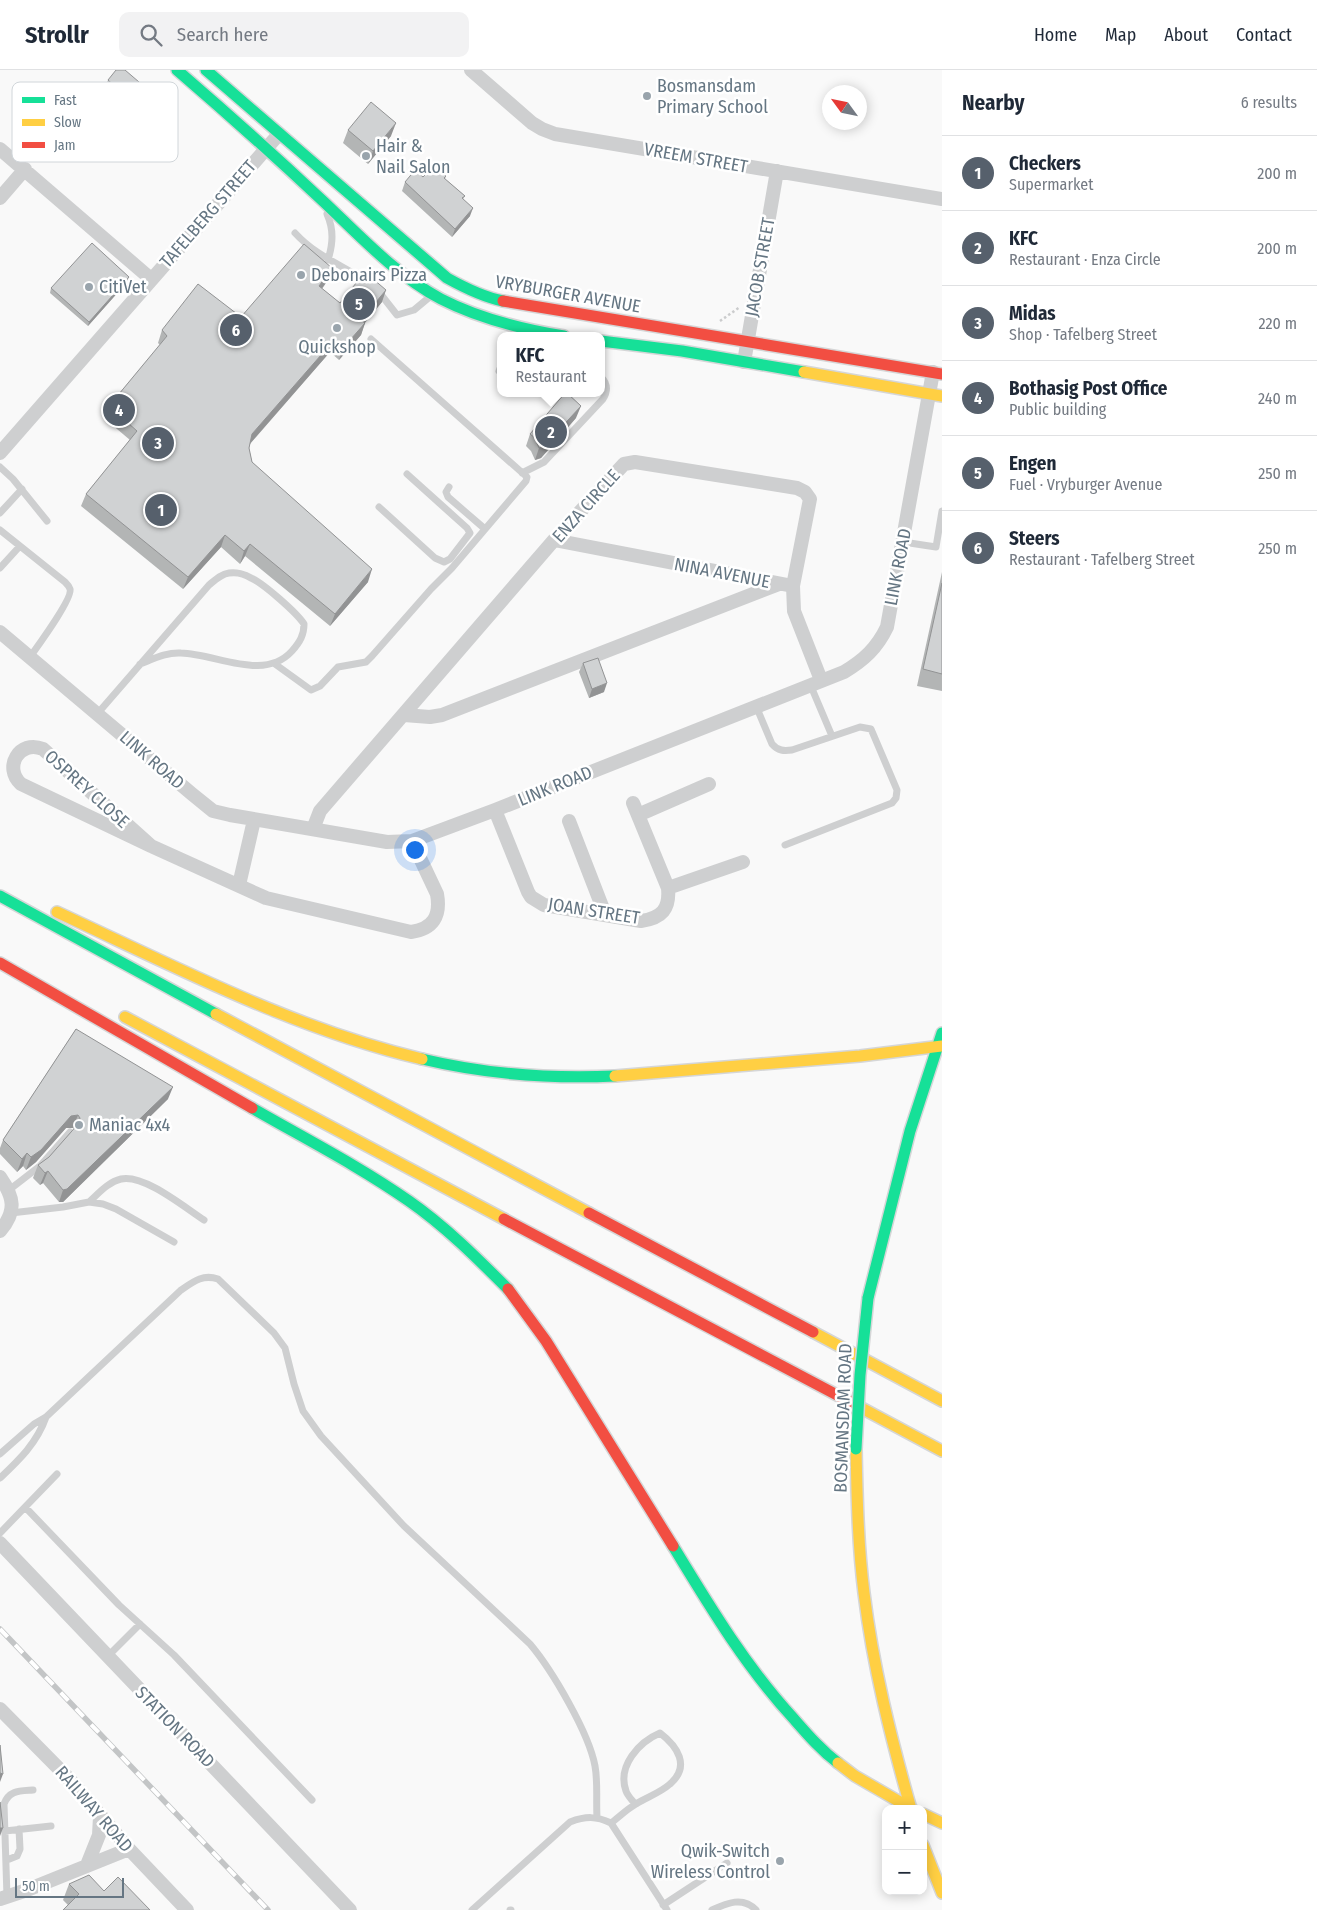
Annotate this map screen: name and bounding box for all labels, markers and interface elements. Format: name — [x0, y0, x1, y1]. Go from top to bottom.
search box — [119, 12, 469, 57]
text: Strollr — [25, 21, 89, 49]
icon: search — [137, 21, 165, 49]
text: Search here — [177, 23, 268, 46]
text: Home — [1034, 24, 1077, 46]
text: Map — [1105, 24, 1136, 46]
text: About — [1164, 24, 1208, 46]
text: Contact — [1236, 24, 1292, 46]
place label: Bosmansdam Primary School — [657, 75, 768, 118]
legend — [12, 82, 178, 162]
north arrow — [822, 85, 867, 130]
marker: Bosmansdam Primary School — [641, 90, 653, 102]
text: Nearby — [962, 90, 1024, 116]
text: Fast — [54, 92, 77, 109]
text: 6 results — [1241, 93, 1297, 112]
text: Slow — [54, 114, 81, 131]
place label: Hair & Nail Salon — [376, 135, 450, 178]
text: Jam — [54, 137, 75, 154]
street label: VREEM STREET — [642, 138, 750, 178]
marker: Hair & Nail Salon — [360, 150, 372, 162]
text: Checkers — [1009, 152, 1081, 175]
street label: TAFELBERG STREET — [155, 155, 261, 272]
text: 1 — [975, 164, 981, 183]
text: 200 m — [1257, 164, 1297, 183]
text: Supermarket — [1009, 175, 1093, 194]
street label: JACOB STREET — [740, 215, 780, 318]
text: KFC — [1009, 227, 1038, 250]
text: 2 — [974, 239, 982, 258]
text: 200 m — [1257, 239, 1297, 258]
text: Restaurant · Enza Circle — [1009, 250, 1161, 269]
place label: Debonairs Pizza — [311, 264, 427, 286]
marker: Debonairs Pizza — [295, 269, 307, 281]
street label: VRYBURGER AVENUE — [494, 270, 642, 318]
place label: CitiVet — [99, 276, 147, 298]
marker: CitiVet — [83, 281, 95, 293]
pin: 5 — [343, 285, 375, 323]
text: Midas — [1009, 302, 1056, 325]
pin: 6 — [220, 311, 252, 349]
text: 3 — [974, 314, 982, 333]
text: 220 m — [1258, 314, 1297, 333]
marker: Quickshop — [331, 322, 343, 334]
text: Shop · Tafelberg Street — [1009, 325, 1157, 344]
popup — [497, 332, 605, 397]
place label: Quickshop — [298, 336, 376, 358]
text: KFC — [515, 344, 544, 367]
text: Restaurant — [515, 367, 587, 386]
text: Bothasig Post Office — [1009, 377, 1167, 400]
text: 4 — [974, 389, 982, 408]
text: 240 m — [1258, 389, 1297, 408]
pin: 4 — [103, 391, 135, 429]
text: Public building — [1009, 400, 1106, 419]
pin: 2 — [535, 413, 567, 451]
pin: 3 — [142, 424, 174, 462]
text: Engen — [1009, 452, 1056, 475]
text: 5 — [974, 464, 982, 483]
text: 250 m — [1258, 464, 1297, 483]
street label: ENZA CIRCLE — [548, 465, 624, 547]
text: Fuel · Vryburger Avenue — [1009, 475, 1162, 494]
pin: 1 — [145, 491, 177, 529]
street label: LINK ROAD — [880, 527, 916, 607]
text: Steers — [1009, 527, 1060, 550]
text: 6 — [974, 539, 982, 558]
text: 250 m — [1258, 539, 1297, 558]
text: Restaurant · Tafelberg Street — [1009, 550, 1195, 569]
street label: NINA AVENUE — [672, 553, 772, 593]
street label: LINK ROAD — [115, 726, 189, 794]
street label: OSPREY CLOSE — [40, 745, 134, 833]
street label: LINK ROAD — [515, 761, 595, 811]
your location — [402, 837, 428, 863]
street label: JOAN STREET — [547, 893, 642, 929]
place label: Maniac 4x4 — [89, 1114, 171, 1136]
marker: Maniac 4x4 — [73, 1119, 85, 1131]
street label: BOSMANSDAM ROAD — [829, 1343, 857, 1493]
street label: STATION ROAD — [131, 1682, 219, 1772]
street label: RAILWAY ROAD — [51, 1761, 137, 1857]
map controls — [882, 1805, 927, 1895]
button: + — [882, 1805, 927, 1850]
place label: Qwik-Switch Wireless Control — [651, 1840, 770, 1883]
button: − — [882, 1850, 927, 1895]
marker: Qwik-Switch Wireless Control — [774, 1855, 786, 1867]
scale bar — [15, 1875, 124, 1898]
text: 50 m — [22, 1878, 50, 1895]

